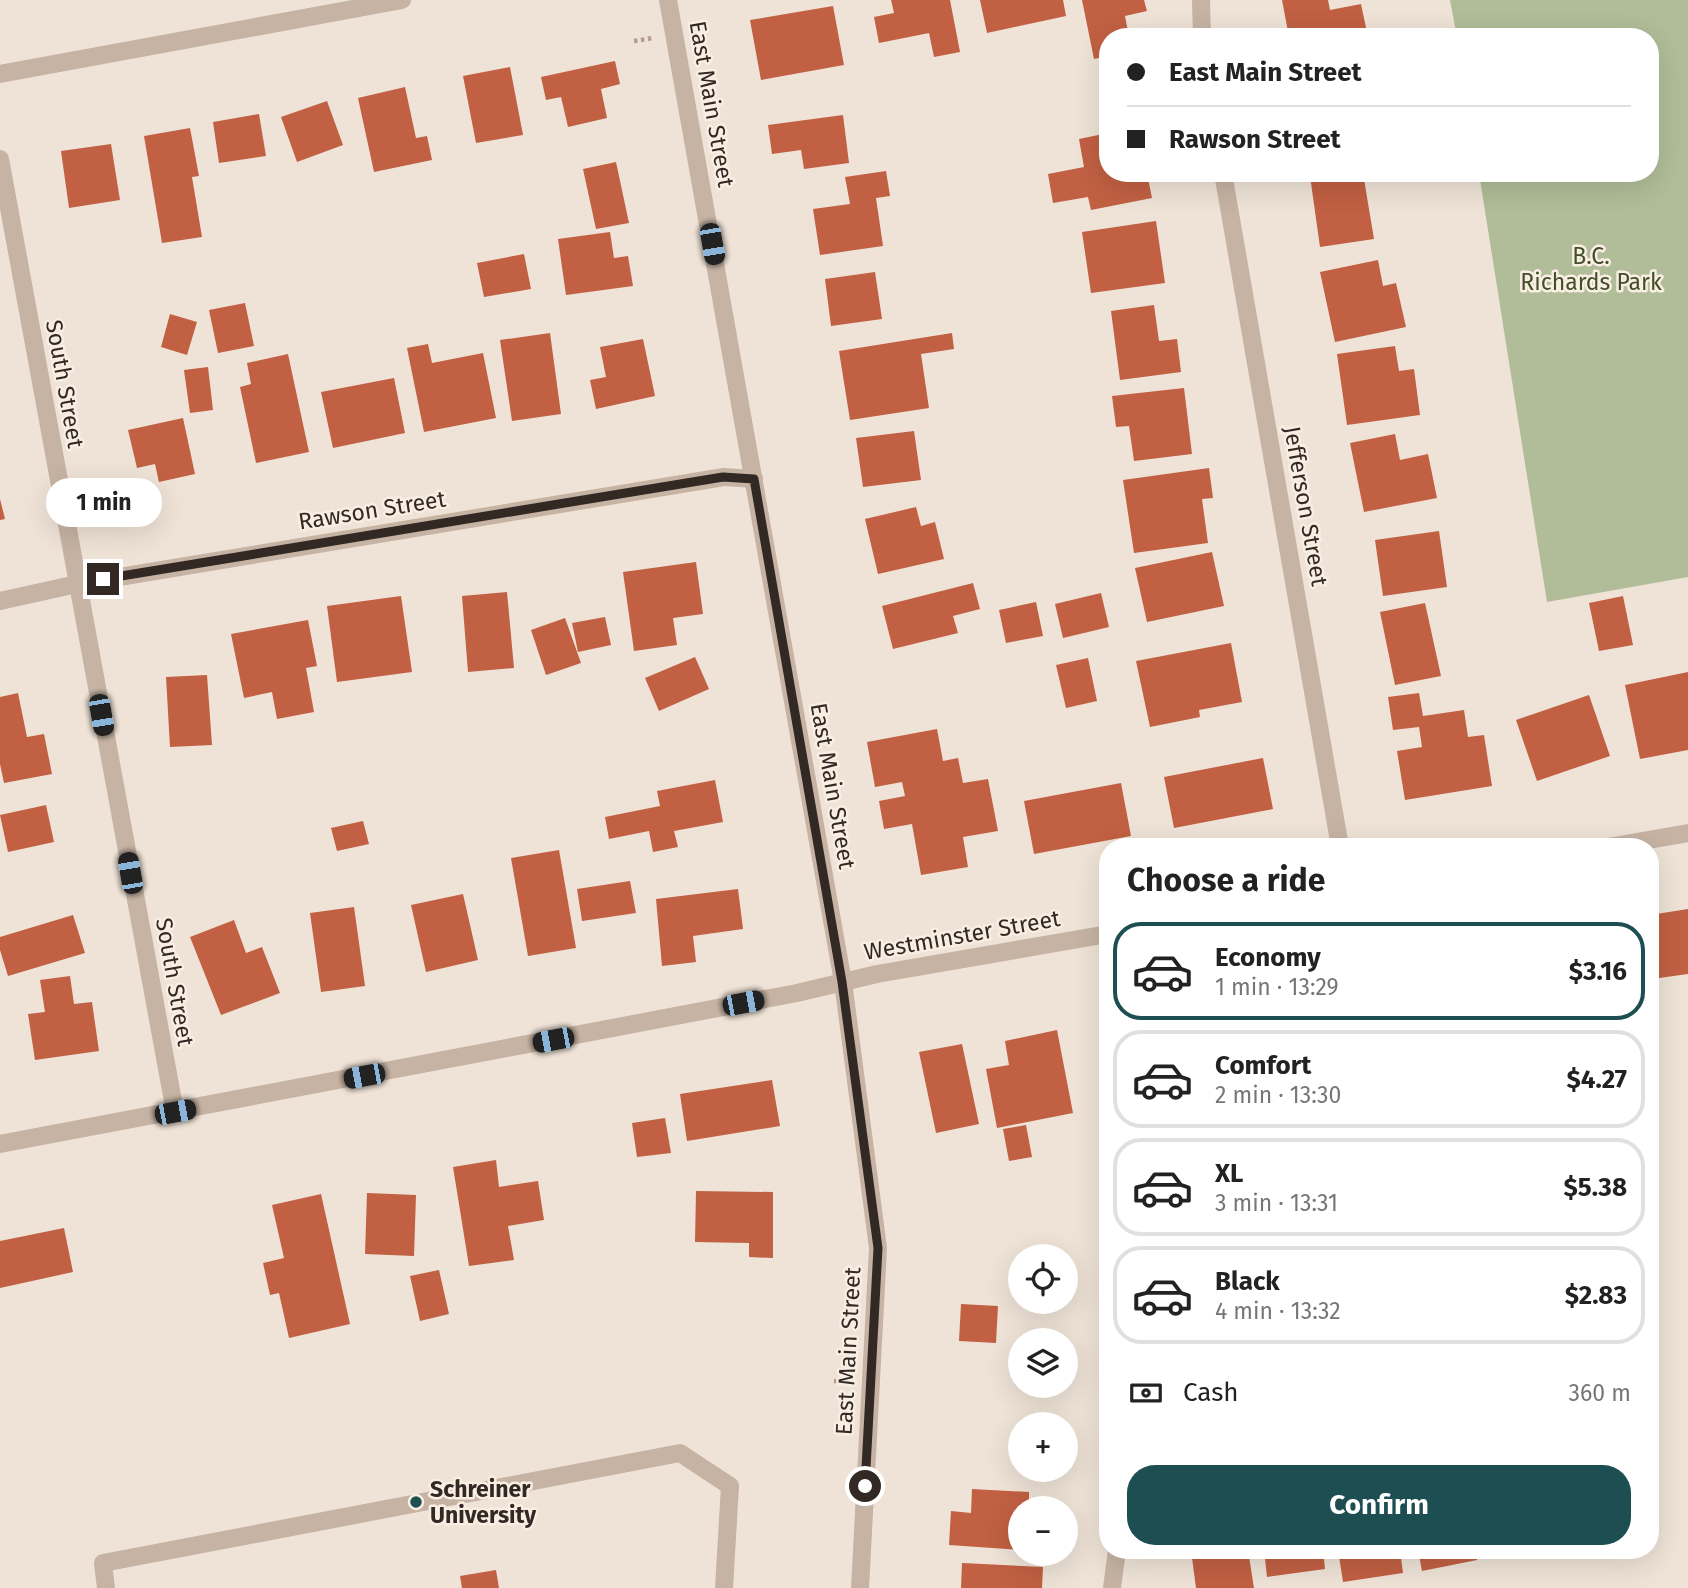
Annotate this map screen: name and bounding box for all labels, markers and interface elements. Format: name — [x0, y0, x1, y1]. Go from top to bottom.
street label: East Main Street — [684, 19, 741, 190]
text: East Main Street — [1169, 57, 1362, 88]
text: Rawson Street — [1169, 124, 1341, 155]
car — [699, 221, 726, 267]
park label: B.C. Richards Park — [1520, 242, 1662, 296]
street label: South Street — [40, 318, 90, 451]
street label: Jefferson Street — [1278, 424, 1334, 589]
callout: 1 min — [45, 477, 161, 526]
street label: Rawson Street — [296, 484, 448, 535]
text: 1 min — [76, 488, 132, 516]
route end — [87, 563, 119, 595]
car — [88, 692, 115, 738]
street label: East Main Street — [805, 701, 862, 872]
car — [117, 850, 144, 896]
text: Choose a ride — [1127, 861, 1325, 899]
street label: Westminster Street — [862, 904, 1063, 966]
street label: South Street — [150, 916, 200, 1049]
icon: car — [1131, 940, 1194, 1003]
text: Economy — [1215, 942, 1321, 973]
text: $3.16 — [1569, 956, 1627, 987]
text: 1 min · 13:29 — [1215, 973, 1339, 1001]
car — [721, 989, 766, 1017]
car — [531, 1026, 576, 1054]
icon: car — [1131, 1048, 1194, 1111]
text: Comfort — [1215, 1050, 1311, 1081]
car — [342, 1062, 387, 1090]
text: $4.27 — [1566, 1064, 1627, 1095]
text: 2 min · 13:30 — [1215, 1081, 1341, 1109]
car — [153, 1098, 198, 1126]
icon: car — [1131, 1156, 1194, 1219]
text: XL — [1215, 1158, 1243, 1189]
text: $5.38 — [1564, 1172, 1627, 1203]
text: 3 min · 13:31 — [1215, 1189, 1338, 1217]
map controls — [1008, 1244, 1078, 1566]
button: locate — [1008, 1244, 1078, 1314]
icon: car — [1131, 1264, 1194, 1327]
street label: East Main Street — [830, 1266, 866, 1436]
text: Black — [1215, 1266, 1280, 1297]
text: $2.83 — [1565, 1280, 1627, 1311]
text: 4 min · 13:32 — [1215, 1297, 1341, 1325]
button: layers — [1008, 1328, 1078, 1398]
icon: cash — [1127, 1374, 1165, 1412]
text: Cash — [1183, 1377, 1239, 1408]
text: 360 m — [1569, 1379, 1631, 1407]
button: + — [1008, 1412, 1078, 1482]
button: Confirm — [1127, 1465, 1631, 1545]
route start — [849, 1470, 881, 1502]
place label: Schreiner University — [430, 1475, 537, 1529]
marker: Schreiner University — [408, 1494, 424, 1510]
button: − — [1008, 1496, 1078, 1566]

